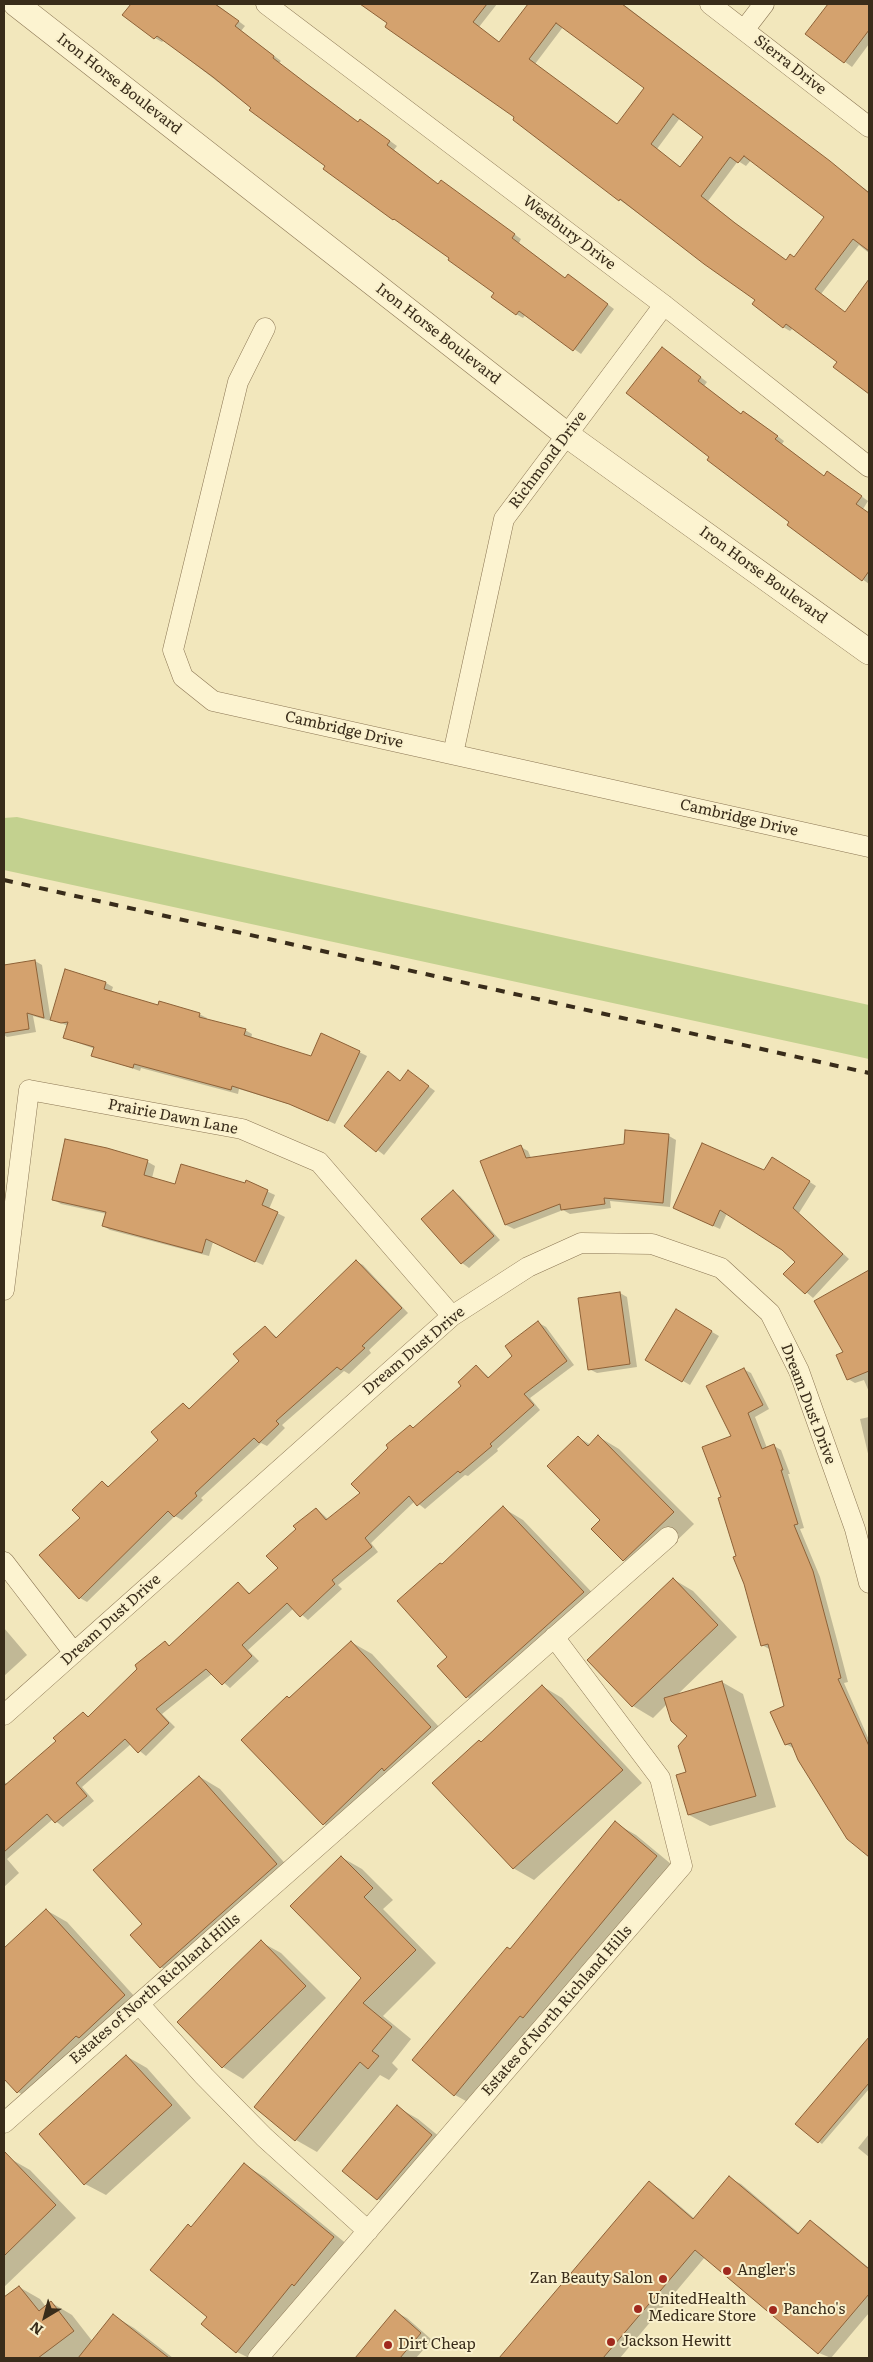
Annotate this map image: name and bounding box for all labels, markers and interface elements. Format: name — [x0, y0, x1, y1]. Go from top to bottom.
street label: Iron Horse Boulevard — [53, 30, 185, 138]
street label: Sierra Drive — [750, 31, 830, 99]
street label: Westbury Drive — [519, 192, 619, 274]
street label: Iron Horse Boulevard — [372, 280, 504, 388]
street label: Richmond Drive — [505, 408, 591, 512]
street label: Iron Horse Boulevard — [696, 523, 830, 627]
street label: Cambridge Drive — [283, 708, 405, 752]
street label: Cambridge Drive — [678, 796, 800, 840]
street label: Prairie Dawn Lane — [106, 1096, 240, 1138]
street label: Dream Dust Drive — [359, 1303, 469, 1399]
street label: Dream Dust Drive — [777, 1341, 839, 1467]
street label: Dream Dust Drive — [58, 1571, 164, 1669]
street label: Estates of North Richland Hills — [66, 1910, 244, 2068]
street label: Estates of North Richland Hills — [478, 1922, 636, 2100]
place label: Angler's — [737, 2262, 795, 2280]
marker: Angler's — [721, 2265, 733, 2277]
place label: Zan Beauty Salon — [530, 2270, 653, 2288]
marker: Zan Beauty Salon — [657, 2273, 669, 2285]
place label: UnitedHealth Medicare Store — [648, 2291, 756, 2326]
north arrow — [20, 2292, 70, 2342]
place label: Pancho's — [783, 2301, 845, 2319]
marker: UnitedHealth Medicare Store — [632, 2303, 644, 2315]
marker: Pancho's — [767, 2304, 779, 2316]
text: N — [25, 2317, 47, 2341]
place label: Jackson Hewitt — [621, 2333, 731, 2351]
place label: Dirt Cheap — [398, 2336, 476, 2354]
marker: Jackson Hewitt — [605, 2336, 617, 2348]
marker: Dirt Cheap — [382, 2339, 394, 2351]

